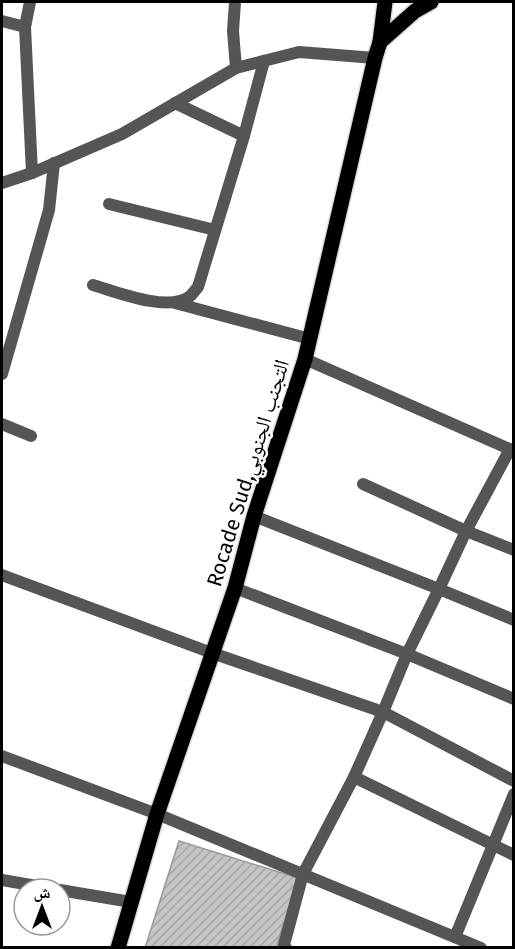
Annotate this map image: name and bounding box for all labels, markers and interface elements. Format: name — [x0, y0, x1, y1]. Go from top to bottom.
street label: Rocade Sud,التجنب الجنوبي — [201, 356, 298, 591]
north arrow — [12, 877, 72, 937]
text: ش — [34, 883, 51, 902]

